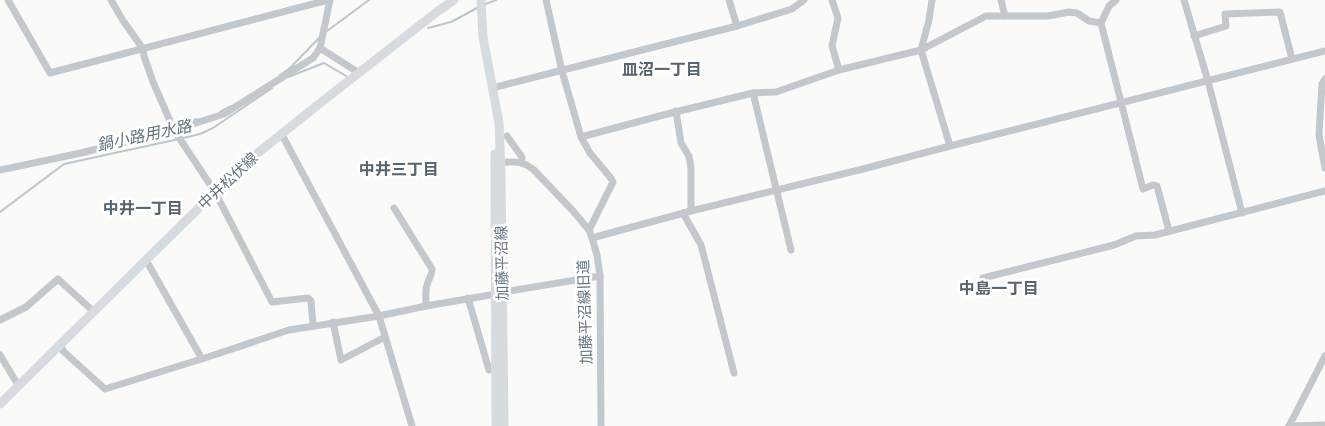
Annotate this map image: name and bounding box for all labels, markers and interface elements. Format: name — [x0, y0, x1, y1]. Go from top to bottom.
district label: 皿沼一丁目 — [622, 58, 702, 80]
water label: 鍋小路用水路 — [95, 114, 195, 156]
street label: 中井松伏線 — [193, 147, 262, 214]
district label: 中井三丁目 — [359, 158, 439, 180]
district label: 中井一丁目 — [103, 197, 183, 219]
street label: 加藤平沼線 — [490, 225, 513, 301]
street label: 加藤平沼線旧道 — [572, 259, 597, 365]
district label: 中島一丁目 — [959, 277, 1039, 299]

